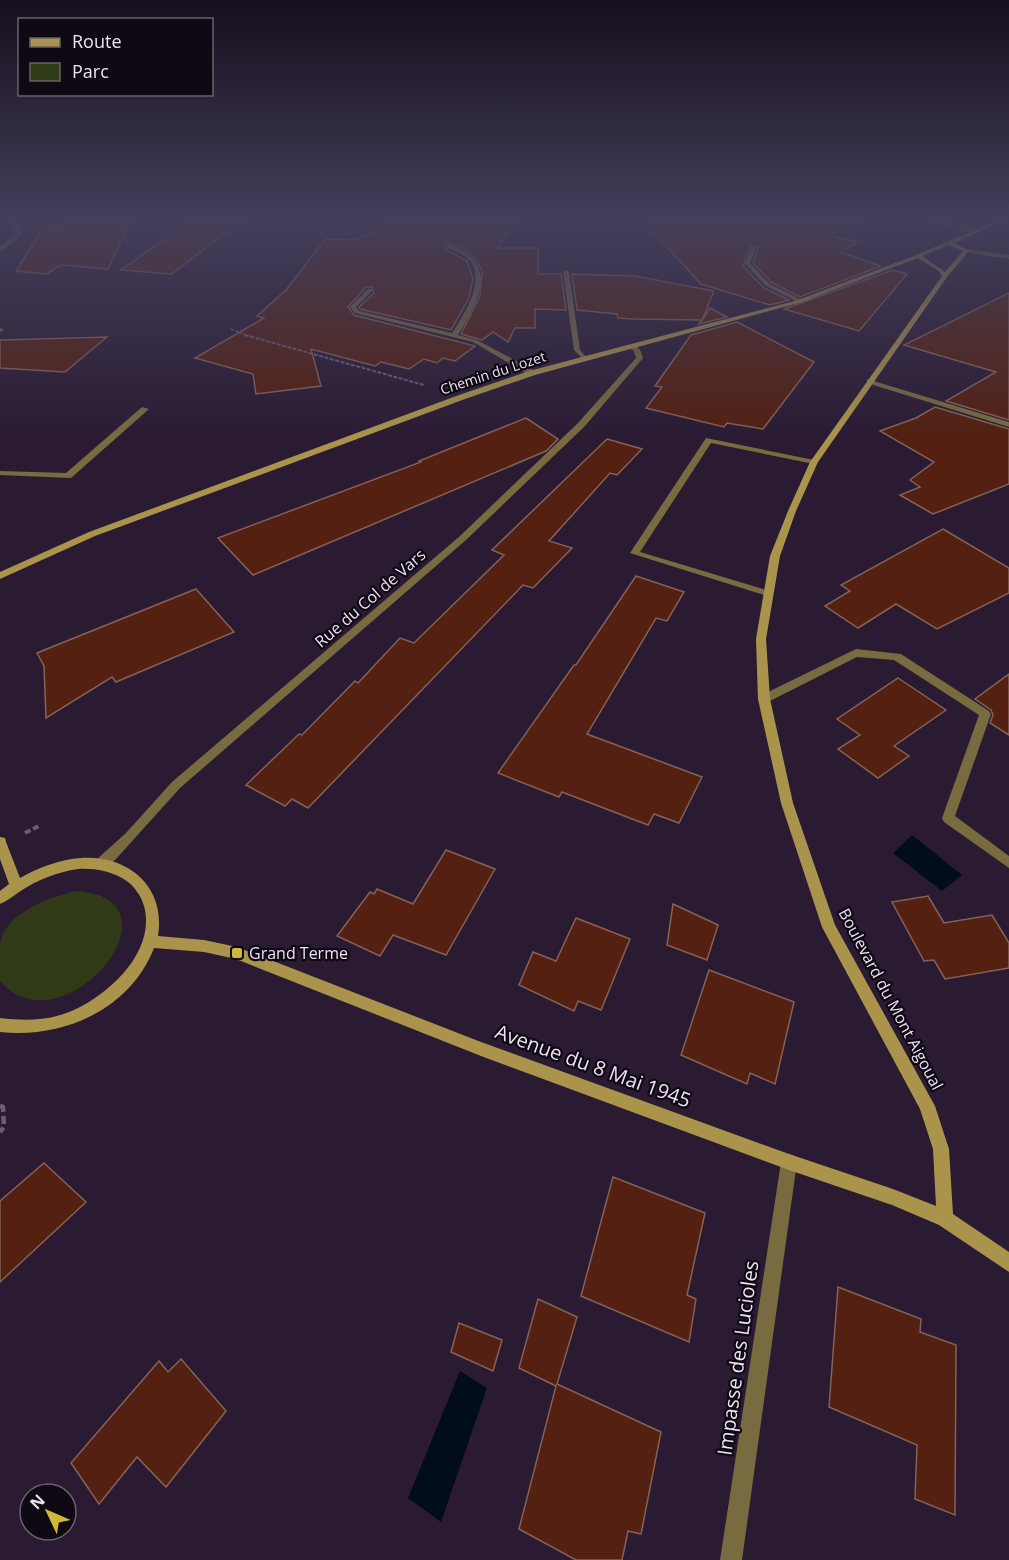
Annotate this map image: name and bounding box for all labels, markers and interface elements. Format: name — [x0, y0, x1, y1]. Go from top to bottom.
legend — [18, 18, 213, 96]
text: Route — [72, 29, 122, 53]
text: Parc — [72, 59, 109, 83]
street label: Chemin du Lozet — [438, 347, 548, 399]
street label: Rue du Col de Vars — [310, 544, 430, 652]
street label: Boulevard du Mont Aigoual — [834, 904, 948, 1094]
place label: Grand Terme — [249, 942, 348, 964]
marker: Grand Terme — [230, 946, 244, 960]
street label: Avenue du 8 Mai 1945 — [492, 1018, 695, 1113]
street label: Impasse des Lucioles — [710, 1259, 765, 1457]
north arrow — [18, 1482, 78, 1542]
text: N — [25, 1489, 50, 1514]

